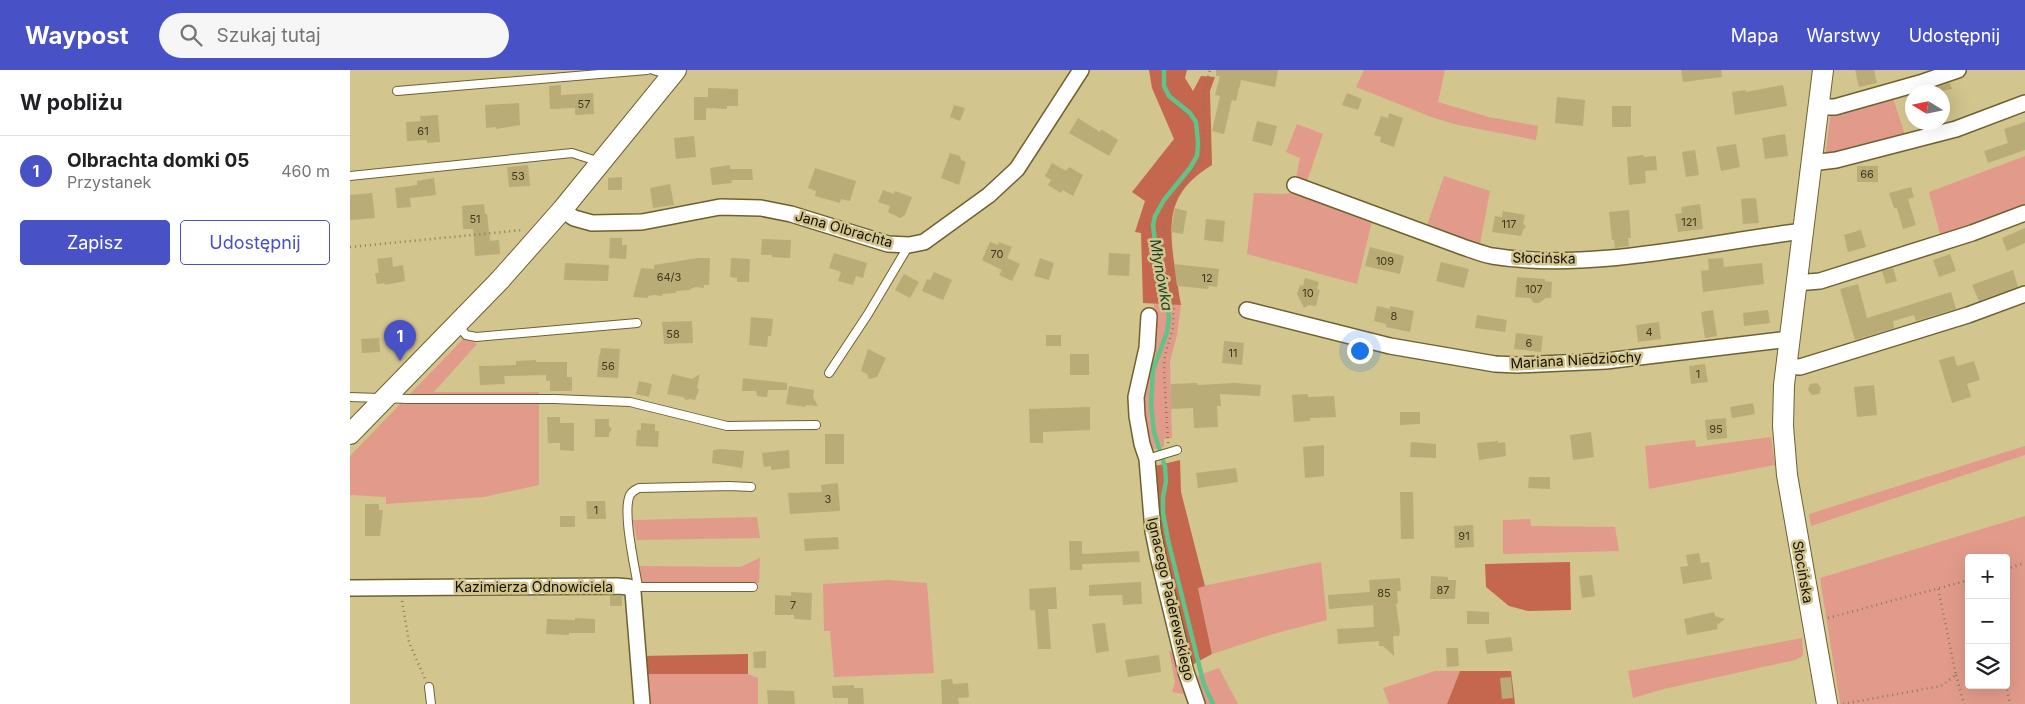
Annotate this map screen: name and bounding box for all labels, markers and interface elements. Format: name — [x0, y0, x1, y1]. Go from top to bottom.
search box — [159, 13, 509, 58]
text: Waypost — [25, 21, 129, 50]
icon: search — [177, 21, 205, 49]
text: Szukaj tutaj — [217, 24, 321, 47]
text: Mapa — [1731, 25, 1778, 46]
text: Warstwy — [1806, 25, 1881, 46]
text: Udostępnij — [1909, 25, 2000, 46]
north arrow — [1905, 85, 1950, 130]
text: W pobliżu — [20, 90, 123, 115]
house number: 57 — [578, 97, 590, 111]
house number: 61 — [417, 124, 429, 138]
text: Olbrachta domki 05 — [67, 149, 249, 172]
text: 1 — [33, 161, 39, 181]
text: 460 m — [281, 161, 330, 181]
house number: 66 — [1860, 167, 1874, 181]
house number: 53 — [511, 169, 525, 183]
text: Przystanek — [67, 172, 151, 192]
street label: Jana Olbrachta — [793, 206, 895, 251]
house number: 51 — [469, 212, 481, 226]
house number: 121 — [1681, 215, 1697, 229]
house number: 117 — [1501, 217, 1517, 231]
button: Zapisz — [20, 220, 170, 265]
button: Udostępnij — [180, 220, 330, 265]
water label: Młynówka — [1146, 237, 1177, 312]
house number: 70 — [991, 247, 1004, 261]
street label: Słocińska — [1512, 248, 1576, 267]
house number: 109 — [1376, 254, 1394, 268]
house number: 64/3 — [657, 270, 682, 284]
house number: 12 — [1201, 271, 1213, 285]
house number: 107 — [1525, 282, 1543, 296]
house number: 10 — [1302, 286, 1314, 300]
house number: 8 — [1391, 309, 1398, 323]
pin: 1 — [384, 320, 416, 361]
house number: 4 — [1645, 325, 1653, 339]
house number: 58 — [666, 327, 680, 341]
house number: 6 — [1526, 336, 1533, 350]
your location — [1347, 338, 1373, 364]
house number: 11 — [1229, 346, 1237, 360]
street label: Mariana Niedziochy — [1510, 348, 1642, 371]
house number: 56 — [601, 359, 615, 373]
house number: 1 — [1696, 367, 1700, 381]
house number: 95 — [1709, 422, 1723, 436]
house number: 3 — [825, 492, 832, 506]
house number: 1 — [594, 503, 598, 517]
street label: Ignacego Paderewskiego — [1144, 516, 1199, 682]
house number: 91 — [1458, 529, 1470, 543]
street label: Słocińska — [1790, 539, 1817, 605]
map controls — [1965, 554, 2010, 689]
button: + — [1965, 554, 2010, 599]
street label: Kazimierza Odnowiciela — [455, 578, 613, 595]
house number: 87 — [1436, 583, 1450, 597]
house number: 85 — [1377, 586, 1391, 600]
house number: 7 — [790, 598, 796, 612]
button: − — [1965, 599, 2010, 644]
button: layers — [1965, 644, 2010, 689]

